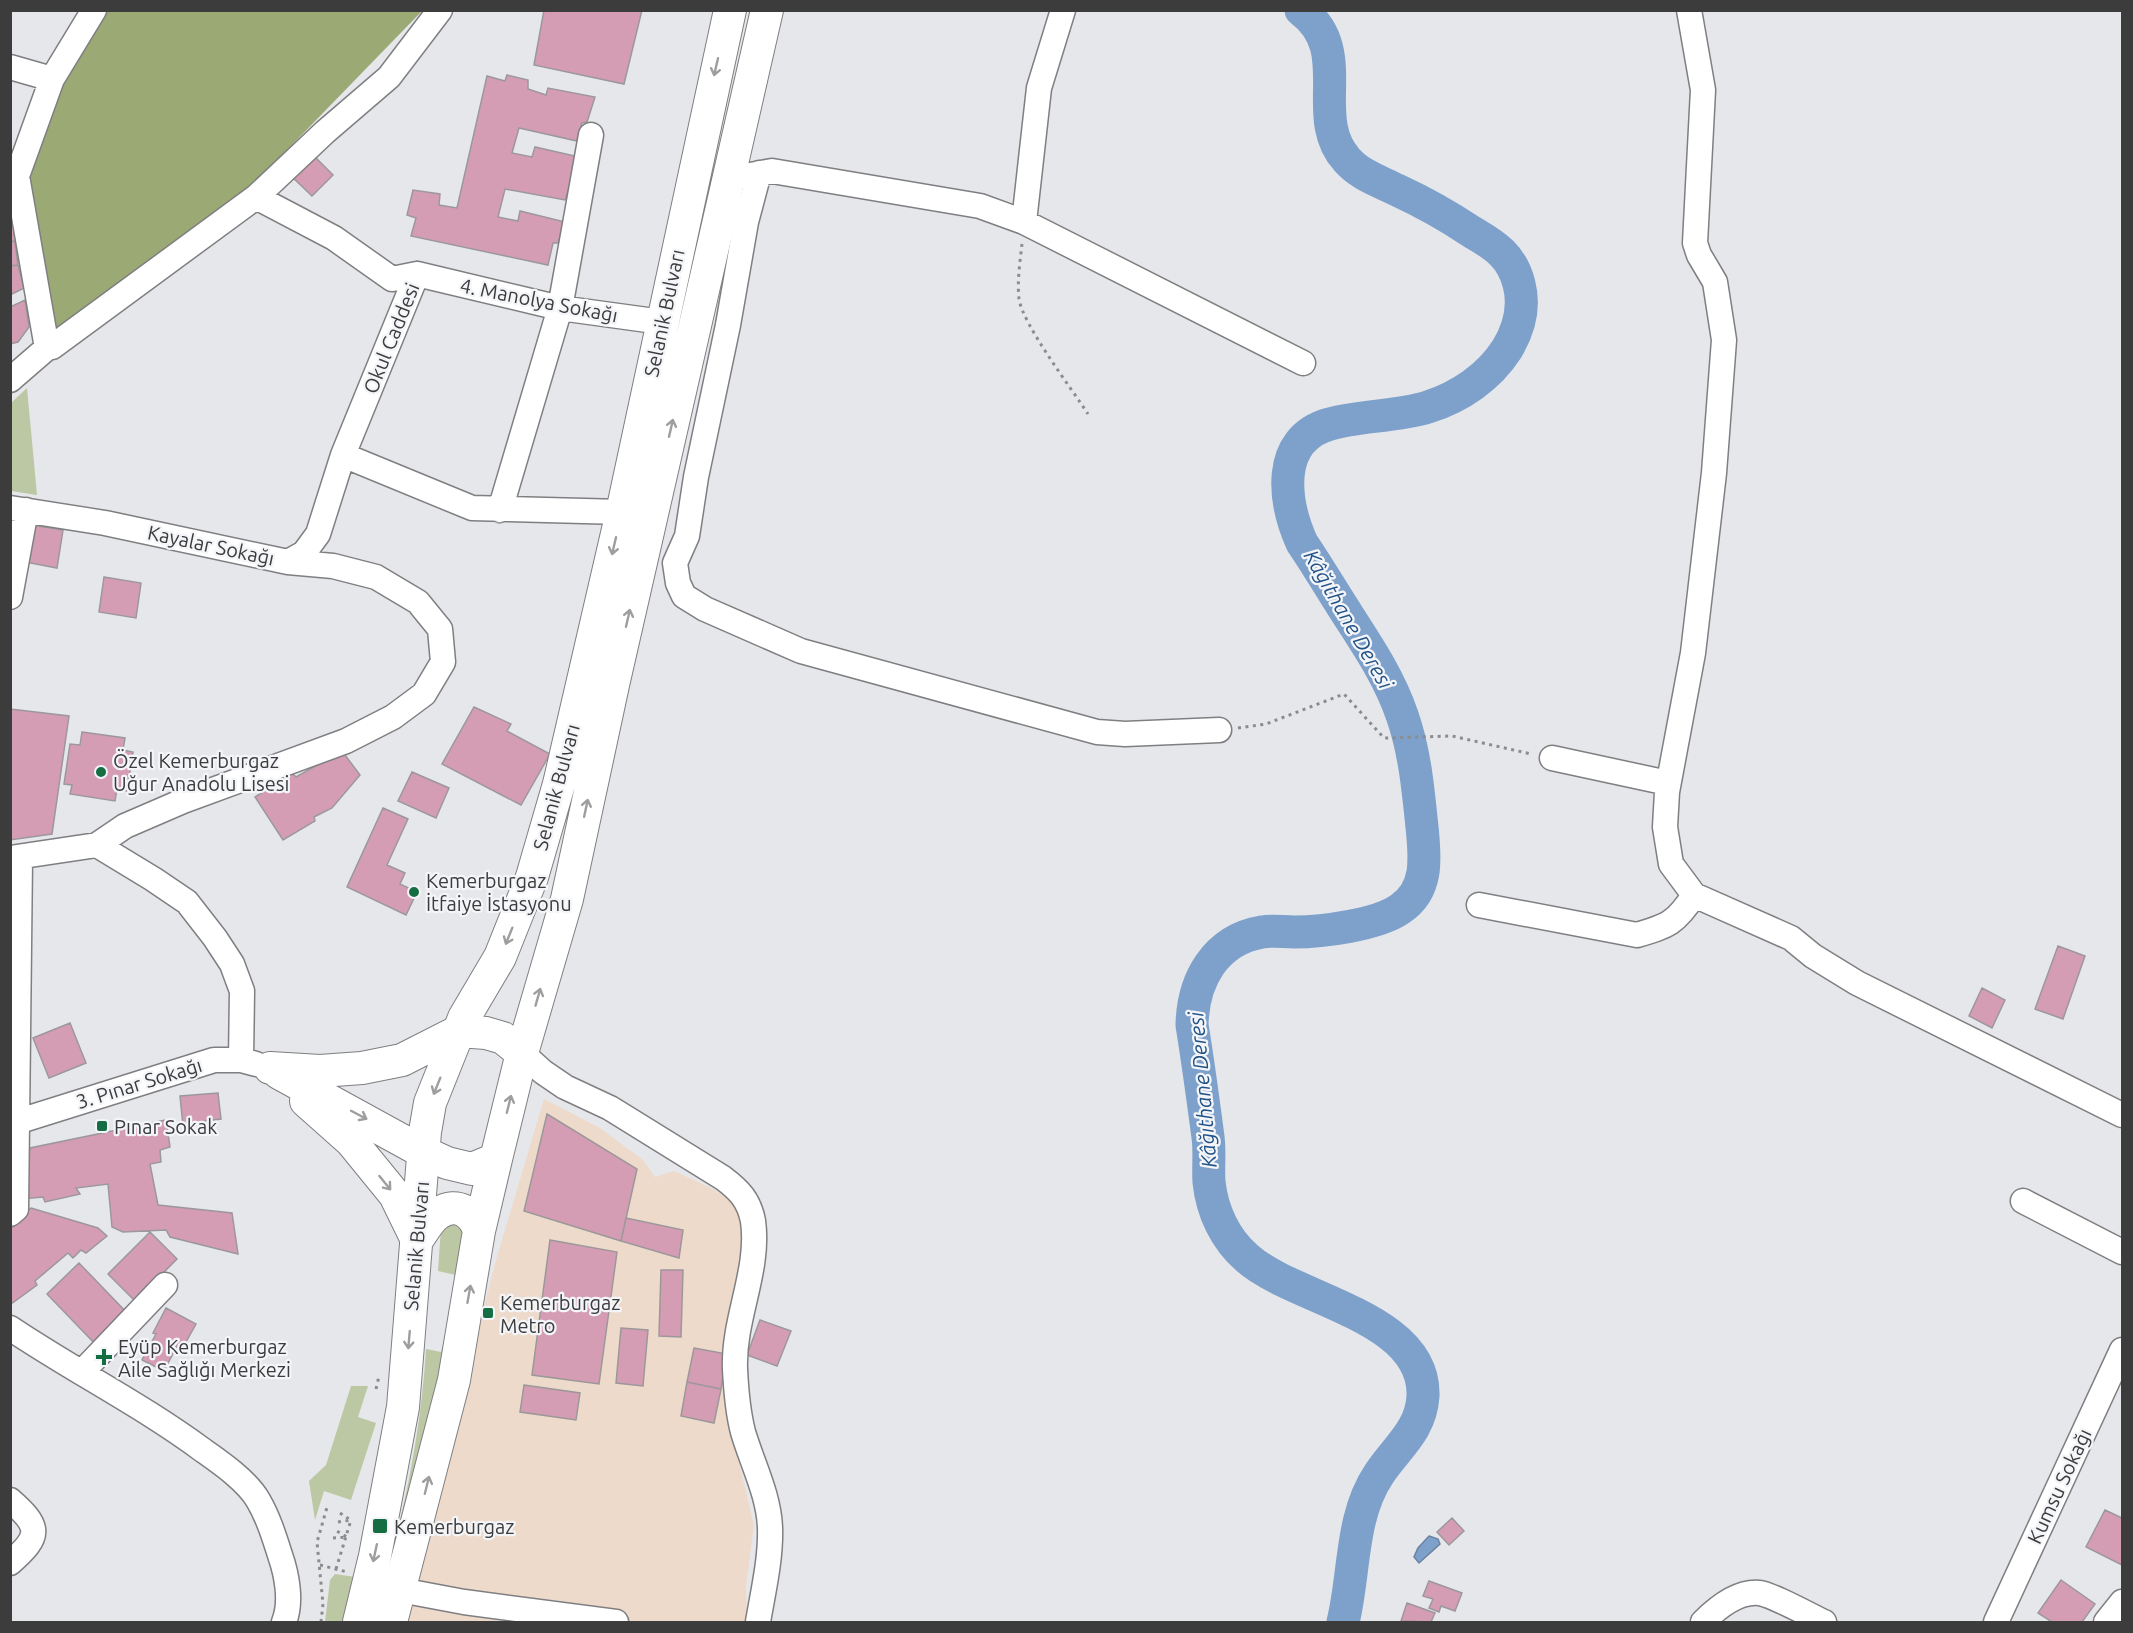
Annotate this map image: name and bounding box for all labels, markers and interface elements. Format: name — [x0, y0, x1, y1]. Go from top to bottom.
one-way arrow — [710, 58, 722, 77]
street label: Selanik Bulvarı — [639, 247, 689, 379]
street label: 4. Manolya Sokağı — [458, 273, 620, 327]
street label: Okul Caddesi — [358, 279, 424, 397]
one-way arrow — [666, 419, 678, 438]
street label: Kayalar Sokağı — [146, 520, 276, 570]
one-way arrow — [607, 536, 619, 555]
water label: Kâğıthane Deresi — [1299, 545, 1399, 693]
one-way arrow — [623, 609, 634, 628]
street label: Selanik Bulvarı — [528, 721, 584, 853]
place label: Özel Kemerburgaz Uğur Anadolu Lisesi — [113, 749, 289, 795]
marker: Özel Kemerburgaz Uğur Anadolu Lisesi — [94, 765, 108, 779]
one-way arrow — [581, 799, 593, 818]
place label: Kemerburgaz İtfaiye İstasyonu — [426, 869, 572, 915]
marker: Kemerburgaz İtfaiye İstasyonu — [407, 885, 421, 899]
one-way arrow — [503, 926, 514, 945]
one-way arrow — [533, 988, 544, 1007]
water label: Kâğıthane Deresi — [1183, 1010, 1221, 1169]
street label: 3. Pınar Sokağı — [73, 1053, 205, 1113]
one-way arrow — [431, 1076, 442, 1094]
one-way arrow — [504, 1094, 516, 1113]
one-way arrow — [349, 1110, 367, 1121]
place label: Pınar Sokak — [114, 1115, 217, 1138]
marker: Pınar Sokak — [95, 1119, 109, 1133]
one-way arrow — [379, 1175, 392, 1191]
street label: Selanik Bulvarı — [399, 1180, 433, 1312]
one-way arrow — [463, 1285, 474, 1305]
place label: Kemerburgaz Metro — [500, 1291, 621, 1337]
marker: Kemerburgaz Metro — [481, 1306, 495, 1320]
one-way arrow — [403, 1329, 414, 1349]
place label: Eyüp Kemerburgaz Aile Sağlığı Merkezi — [118, 1335, 291, 1381]
marker: Eyüp Kemerburgaz Aile Sağlığı Merkezi — [95, 1348, 113, 1366]
street label: Kumsu Sokağı — [2022, 1425, 2096, 1547]
one-way arrow — [422, 1475, 434, 1494]
place label: Kemerburgaz — [394, 1515, 515, 1538]
marker: Kemerburgaz — [371, 1517, 389, 1535]
one-way arrow — [369, 1543, 380, 1562]

